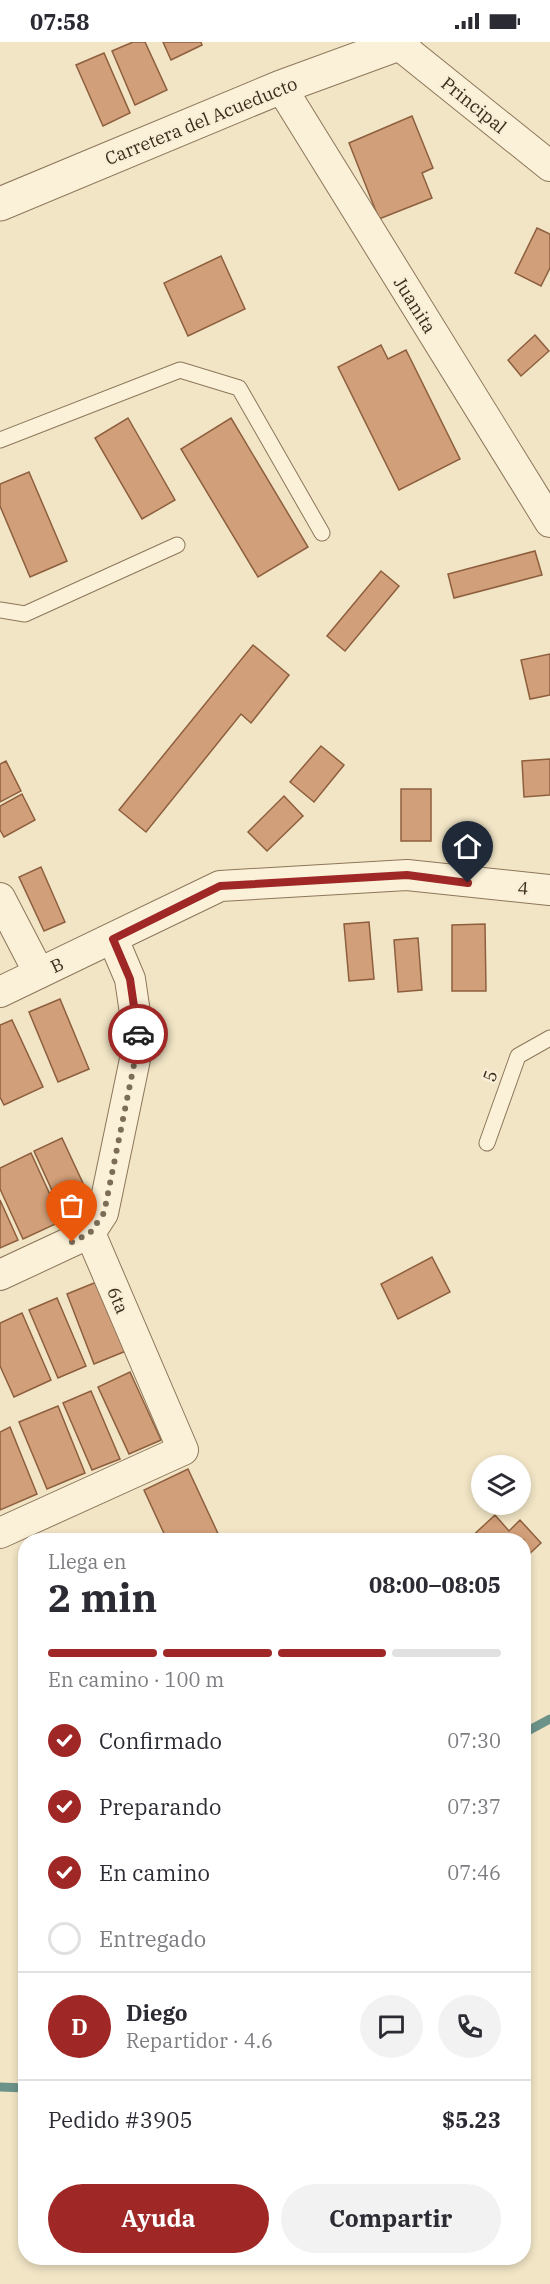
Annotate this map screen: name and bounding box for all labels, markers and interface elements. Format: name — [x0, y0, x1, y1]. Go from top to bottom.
text: 07:58 — [30, 7, 89, 36]
street label: Carretera del Acueducto — [101, 72, 301, 170]
street label: Principal — [437, 72, 511, 138]
street label: Juanita — [389, 272, 441, 338]
pin — [442, 821, 493, 883]
icon: home — [451, 830, 484, 863]
street label: 4 — [517, 876, 529, 900]
street label: B — [47, 952, 67, 978]
courier — [108, 1004, 168, 1064]
icon: car — [122, 1018, 155, 1051]
street label: 5 — [477, 1067, 503, 1085]
pin — [46, 1180, 97, 1242]
icon: bag — [55, 1189, 88, 1222]
street label: 6ta — [102, 1283, 134, 1317]
map controls — [471, 1455, 531, 1515]
button: layers — [471, 1455, 531, 1515]
text: Llega en — [48, 1548, 126, 1575]
text: 08:00–08:05 — [369, 1570, 501, 1599]
text: 2 min — [48, 1572, 157, 1623]
text: En camino · 100 m — [48, 1666, 224, 1693]
icon: check — [48, 1724, 81, 1757]
text: Confirmado — [99, 1726, 222, 1755]
text: 07:30 — [447, 1727, 501, 1754]
icon: check — [48, 1790, 81, 1823]
text: Preparando — [99, 1792, 221, 1821]
text: 07:37 — [447, 1793, 501, 1820]
icon: check — [48, 1856, 81, 1889]
text: En camino — [99, 1858, 210, 1887]
text: 07:46 — [447, 1859, 501, 1886]
text: Entregado — [99, 1924, 206, 1953]
button: chat — [360, 1995, 423, 2058]
button: phone — [438, 1995, 501, 2058]
text: Diego — [126, 1998, 188, 2027]
text: D — [71, 2012, 88, 2041]
text: Repartidor · 4.6 — [126, 2027, 273, 2054]
text: Pedido #3905 — [48, 2105, 193, 2134]
text: $5.23 — [442, 2105, 501, 2134]
button: Ayuda — [48, 2184, 269, 2253]
button: Compartir — [281, 2184, 501, 2253]

